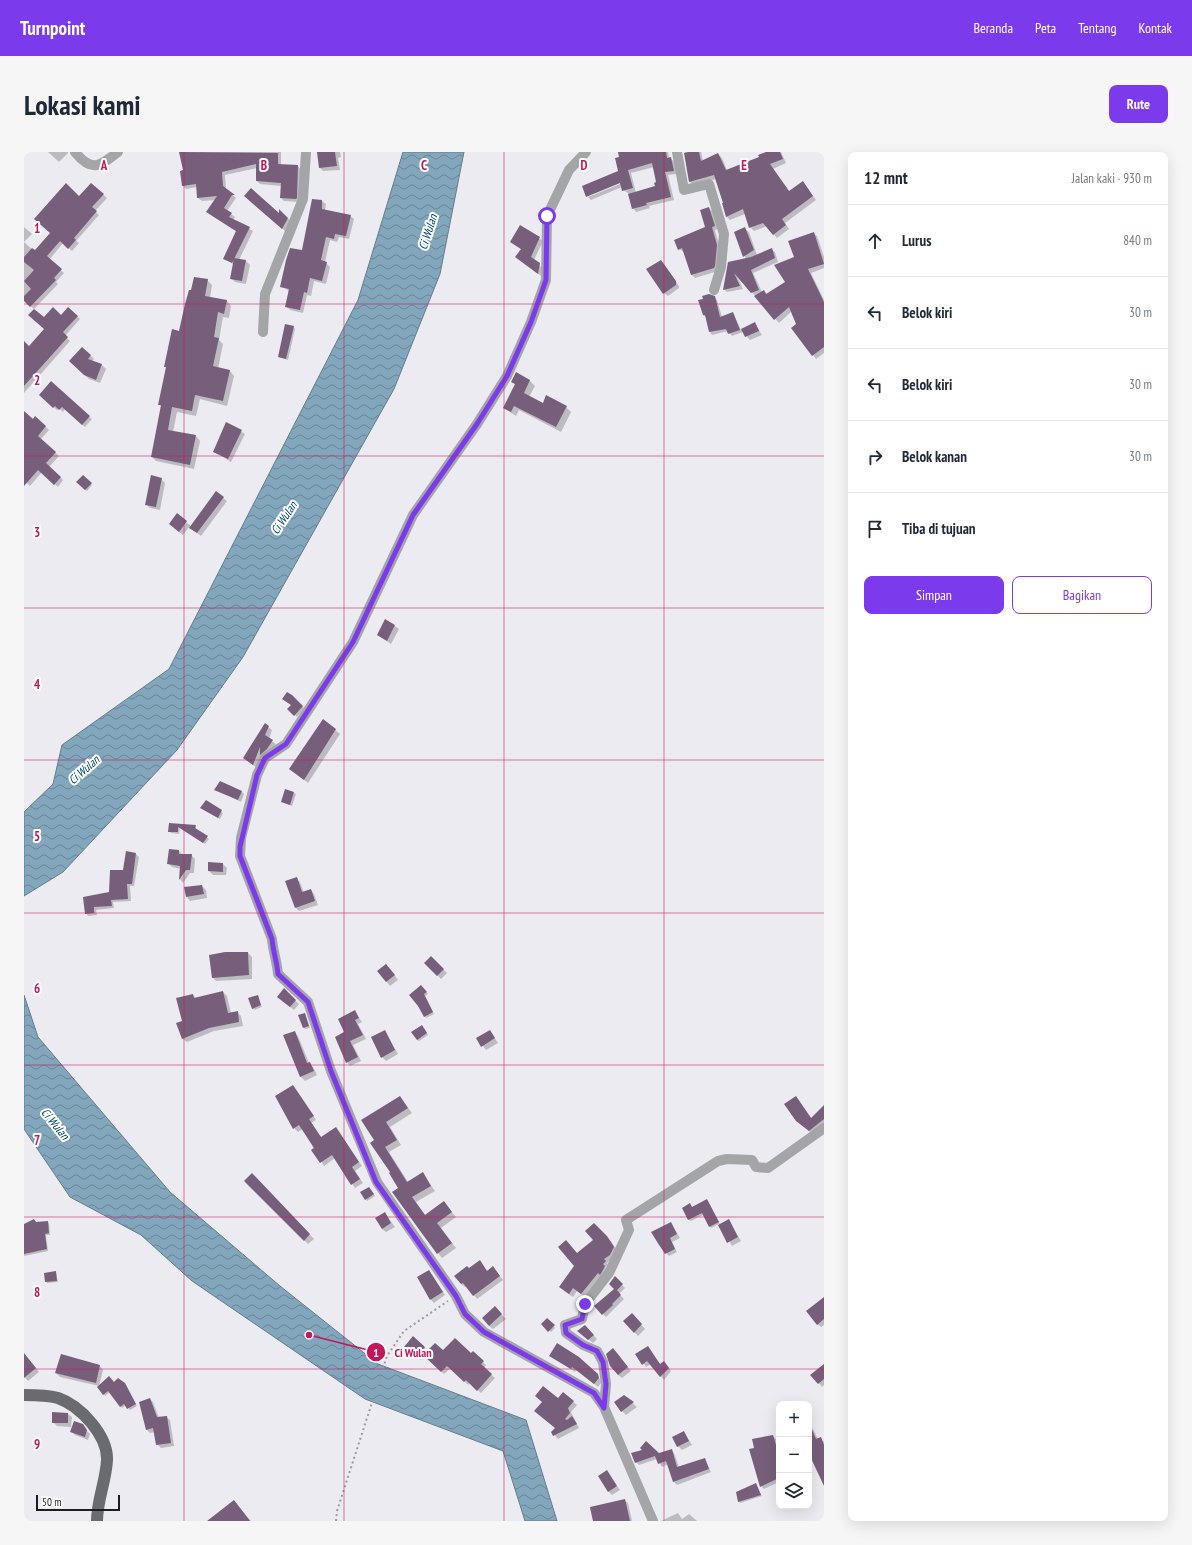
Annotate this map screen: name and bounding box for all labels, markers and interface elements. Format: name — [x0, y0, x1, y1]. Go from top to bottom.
text: Turnpoint — [20, 16, 85, 40]
text: Beranda — [973, 19, 1013, 37]
text: Peta — [1035, 19, 1056, 37]
text: Tentang — [1078, 19, 1117, 37]
text: Kontak — [1139, 19, 1172, 37]
button: Rute — [1109, 85, 1168, 123]
text: Lokasi kami — [24, 86, 141, 123]
text: A — [100, 157, 108, 174]
text: B — [261, 157, 267, 174]
text: C — [421, 157, 427, 174]
text: D — [581, 157, 588, 174]
text: E — [741, 157, 747, 174]
text: 12 mnt — [864, 167, 908, 189]
text: Jalan kaki · 930 m — [1072, 170, 1152, 187]
route start — [538, 207, 556, 225]
water label: Ci Wulan — [415, 212, 440, 251]
text: 1 — [34, 220, 40, 237]
icon: ahead — [864, 230, 886, 252]
text: Lurus — [902, 231, 931, 250]
text: 840 m — [1123, 232, 1152, 249]
icon: left — [864, 302, 886, 324]
text: Belok kiri — [902, 303, 952, 322]
text: 30 m — [1129, 304, 1152, 321]
text: 2 — [34, 372, 40, 389]
icon: left — [864, 374, 886, 396]
text: Belok kiri — [902, 375, 952, 394]
text: 30 m — [1129, 376, 1152, 393]
icon: right — [864, 446, 886, 468]
text: Belok kanan — [902, 447, 967, 466]
text: 30 m — [1129, 448, 1152, 465]
water label: Ci Wulan — [267, 498, 300, 537]
icon: arrive — [864, 518, 886, 540]
text: Tiba di tujuan — [902, 519, 976, 538]
text: 3 — [34, 524, 40, 541]
button: Simpan — [864, 576, 1004, 614]
button: Bagikan — [1012, 576, 1152, 614]
text: 4 — [34, 676, 41, 693]
water label: Ci Wulan — [65, 752, 103, 787]
text: 5 — [34, 828, 40, 845]
text: 6 — [34, 980, 40, 997]
water label: Ci Wulan — [38, 1105, 73, 1143]
text: 7 — [34, 1132, 40, 1149]
text: 8 — [34, 1284, 40, 1301]
route end — [576, 1295, 594, 1313]
callout: Ci Wulan — [366, 1340, 439, 1364]
text: 1 — [373, 1345, 379, 1360]
text: Ci Wulan — [394, 1345, 432, 1360]
map controls — [776, 1401, 812, 1509]
button: + — [776, 1401, 812, 1437]
text: 9 — [34, 1436, 40, 1453]
button: − — [776, 1437, 812, 1473]
button: layers — [776, 1473, 812, 1509]
scale bar — [36, 1493, 120, 1512]
text: 50 m — [42, 1495, 61, 1509]

